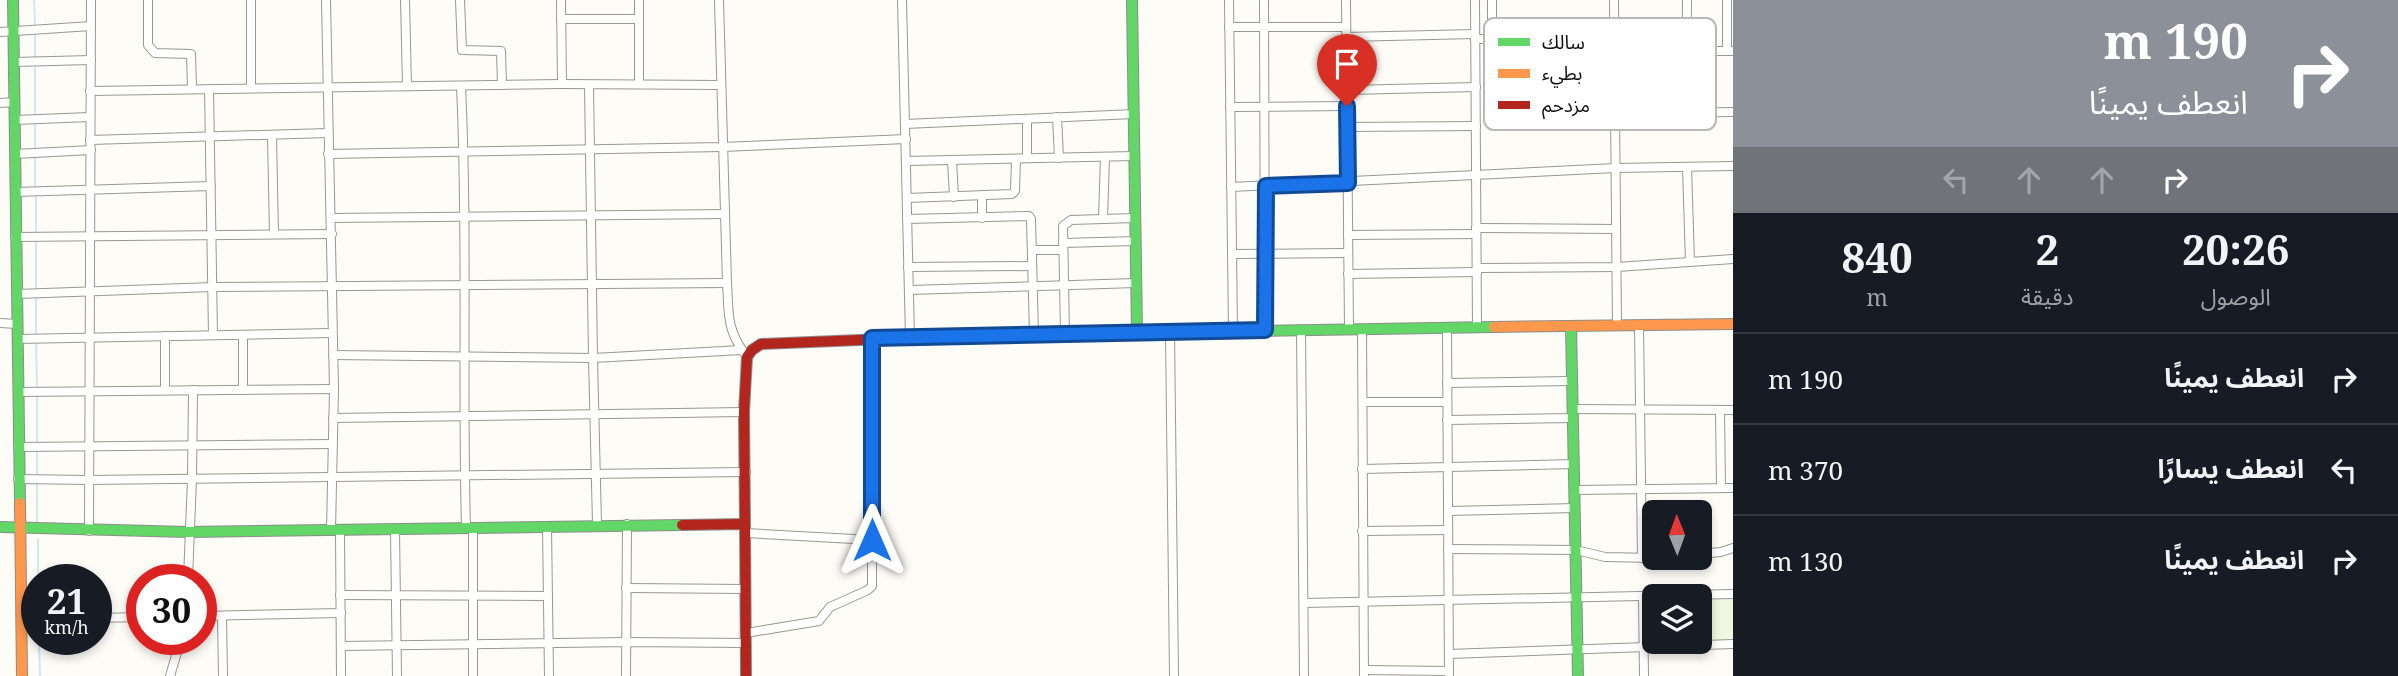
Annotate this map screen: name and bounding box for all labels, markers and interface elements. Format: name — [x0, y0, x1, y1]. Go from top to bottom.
text: 190 m — [2104, 7, 2248, 73]
legend — [1484, 18, 1716, 130]
icon: right — [2272, 28, 2363, 119]
text: سالك — [1542, 29, 1585, 55]
pin — [1317, 34, 1377, 106]
icon: arrive — [1328, 45, 1366, 83]
text: بطيء — [1542, 60, 1582, 88]
text: انعطف يمينًا — [2089, 80, 2248, 123]
text: مزدحم — [1542, 92, 1590, 120]
icon: left — [1937, 161, 1975, 199]
icon: ahead — [2010, 161, 2048, 199]
icon: ahead — [2083, 161, 2121, 199]
icon: right — [2156, 161, 2194, 199]
text: 2 — [2035, 220, 2059, 277]
text: 20:26 — [2182, 220, 2290, 277]
text: 840 — [1841, 228, 1913, 285]
text: دقيقة — [2021, 280, 2073, 312]
text: الوصول — [2201, 280, 2271, 312]
text: m — [1866, 281, 1888, 313]
text: انعطف يمينًا — [2164, 359, 2304, 395]
icon: right — [2325, 360, 2363, 398]
text: 190 m — [1768, 361, 1843, 397]
text: انعطف يسارًا — [2158, 450, 2304, 486]
icon: left — [2325, 451, 2363, 489]
text: 370 m — [1768, 452, 1843, 488]
north arrow — [1642, 500, 1712, 570]
map controls — [1642, 500, 1712, 654]
position arrow — [835, 503, 909, 577]
text: انعطف يمينًا — [2164, 541, 2304, 577]
icon: right — [2325, 542, 2363, 580]
text: 130 m — [1768, 543, 1843, 579]
speed limit sign: 30 — [126, 564, 217, 655]
text: 21 — [47, 577, 86, 624]
button: layers — [1642, 584, 1712, 654]
text: km/h — [44, 615, 89, 639]

